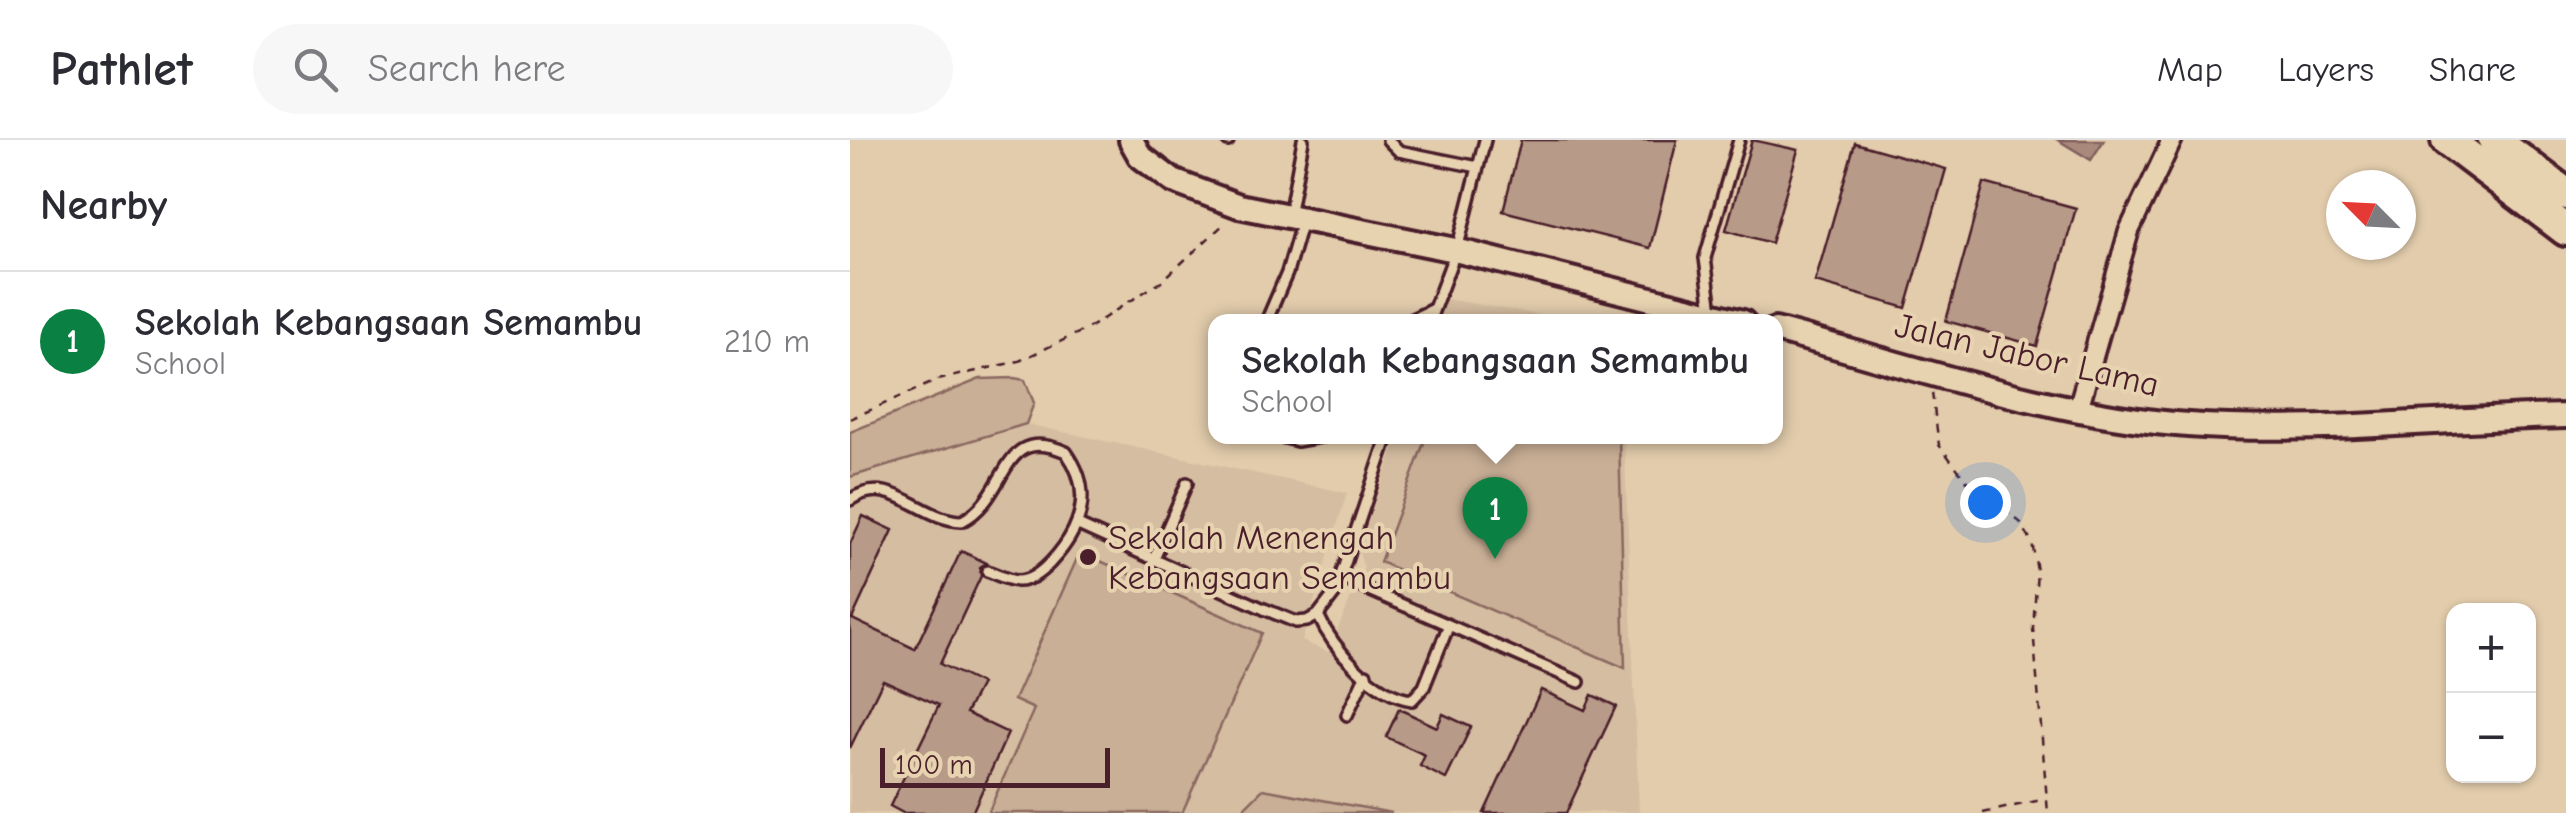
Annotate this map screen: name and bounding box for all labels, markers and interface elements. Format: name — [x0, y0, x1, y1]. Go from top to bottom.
search box — [253, 24, 953, 114]
text: Pathlet — [50, 42, 193, 97]
icon: search — [288, 42, 343, 97]
text: Search here — [368, 47, 565, 91]
text: Map — [2157, 49, 2223, 90]
text: Layers — [2278, 49, 2374, 90]
text: Share — [2429, 49, 2516, 90]
north arrow — [2326, 170, 2416, 260]
text: Nearby — [40, 181, 167, 230]
text: Sekolah Kebangsaan Semambu — [135, 301, 642, 345]
street label: Jalan Jabor Lama — [1891, 305, 2163, 405]
popup — [1208, 314, 1783, 444]
text: 1 — [66, 323, 79, 360]
text: 210 m — [724, 323, 810, 360]
text: Sekolah Kebangsaan Semambu — [1242, 339, 1749, 383]
text: School — [135, 345, 226, 382]
text: School — [1242, 383, 1333, 420]
pin: 1 — [1462, 476, 1528, 559]
your location — [1960, 477, 2011, 528]
place label: Sekolah Menengah Kebangsaan Semambu — [1108, 517, 1451, 598]
marker: Sekolah Menengah Kebangsaan Semambu — [1077, 546, 1099, 568]
map controls — [2446, 603, 2536, 783]
button: + — [2446, 603, 2536, 693]
button: − — [2446, 693, 2536, 783]
scale bar — [880, 743, 1110, 788]
text: 100 m — [895, 749, 973, 781]

